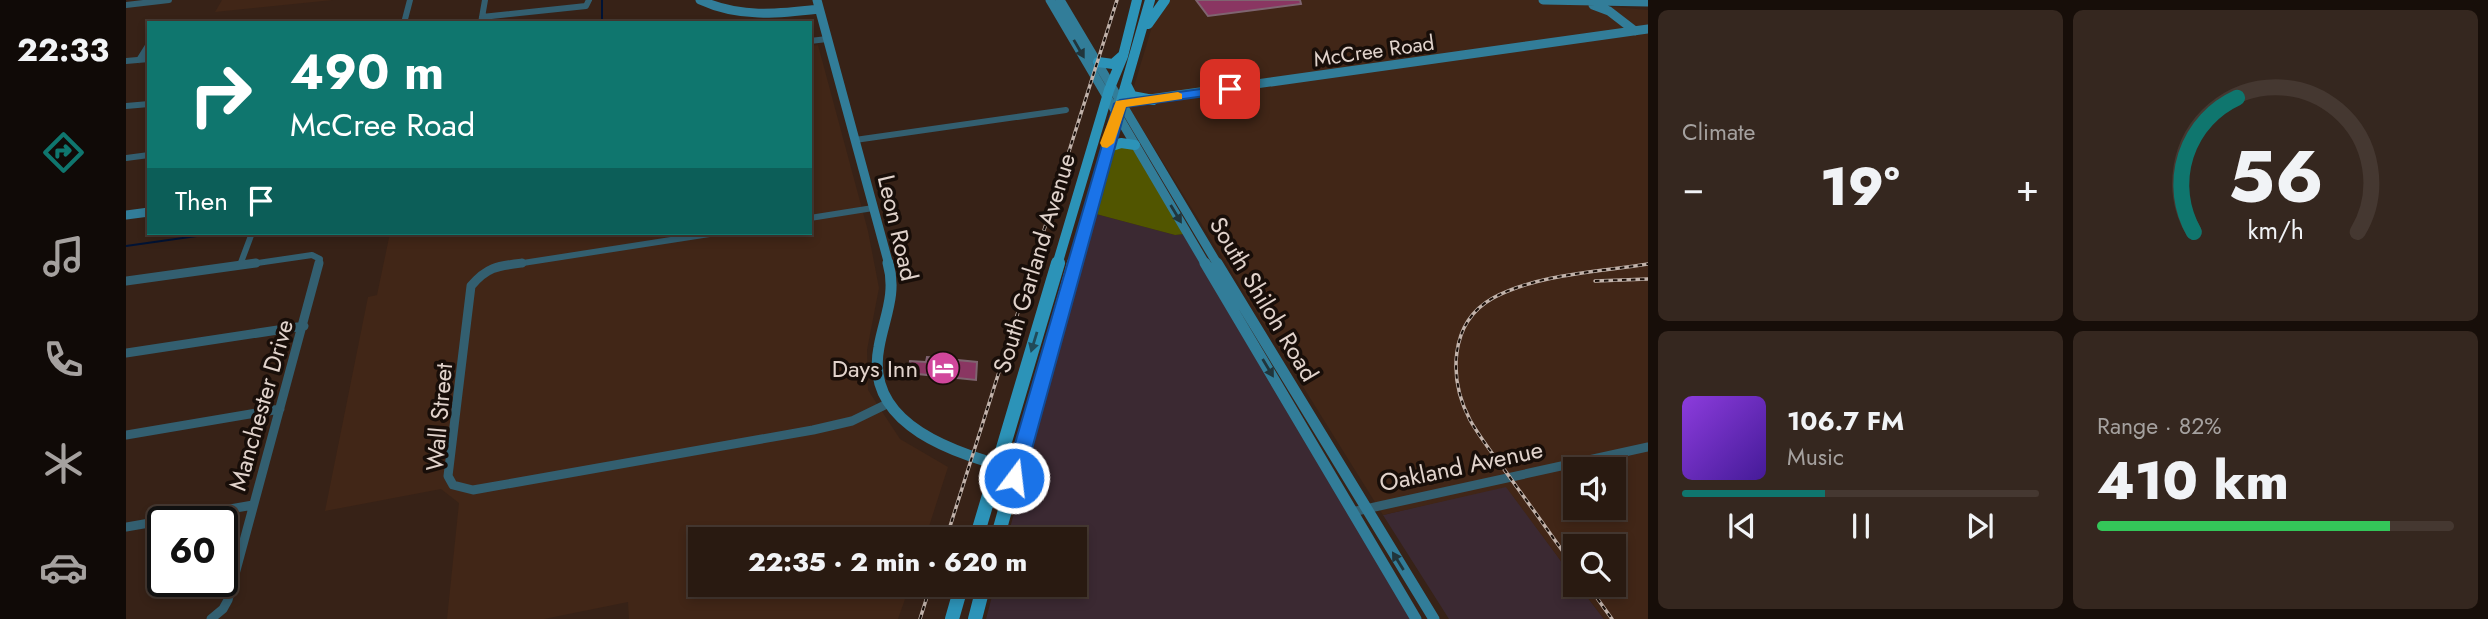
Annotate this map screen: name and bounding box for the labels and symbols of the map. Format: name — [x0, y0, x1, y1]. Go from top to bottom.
street label: McCree Road — [1312, 28, 1436, 74]
one-way arrow — [1073, 39, 1085, 59]
pin — [1200, 59, 1260, 119]
street label: South Garland Avenue — [984, 149, 1084, 377]
street label: Leon Road — [869, 172, 927, 284]
one-way arrow — [1170, 205, 1183, 224]
street label: South Shiloh Road — [1201, 210, 1327, 388]
street label: Manchester Drive — [220, 315, 302, 495]
one-way arrow — [1028, 332, 1038, 353]
hotel icon: Days Inn — [924, 349, 962, 387]
place label: Days Inn — [832, 351, 918, 386]
one-way arrow — [1261, 359, 1274, 378]
street label: Wall Street — [417, 361, 461, 473]
street label: Oakland Avenue — [1376, 432, 1546, 500]
position arrow — [977, 441, 1051, 515]
speed limit sign: 60 — [147, 506, 238, 597]
one-way arrow — [1392, 551, 1405, 570]

